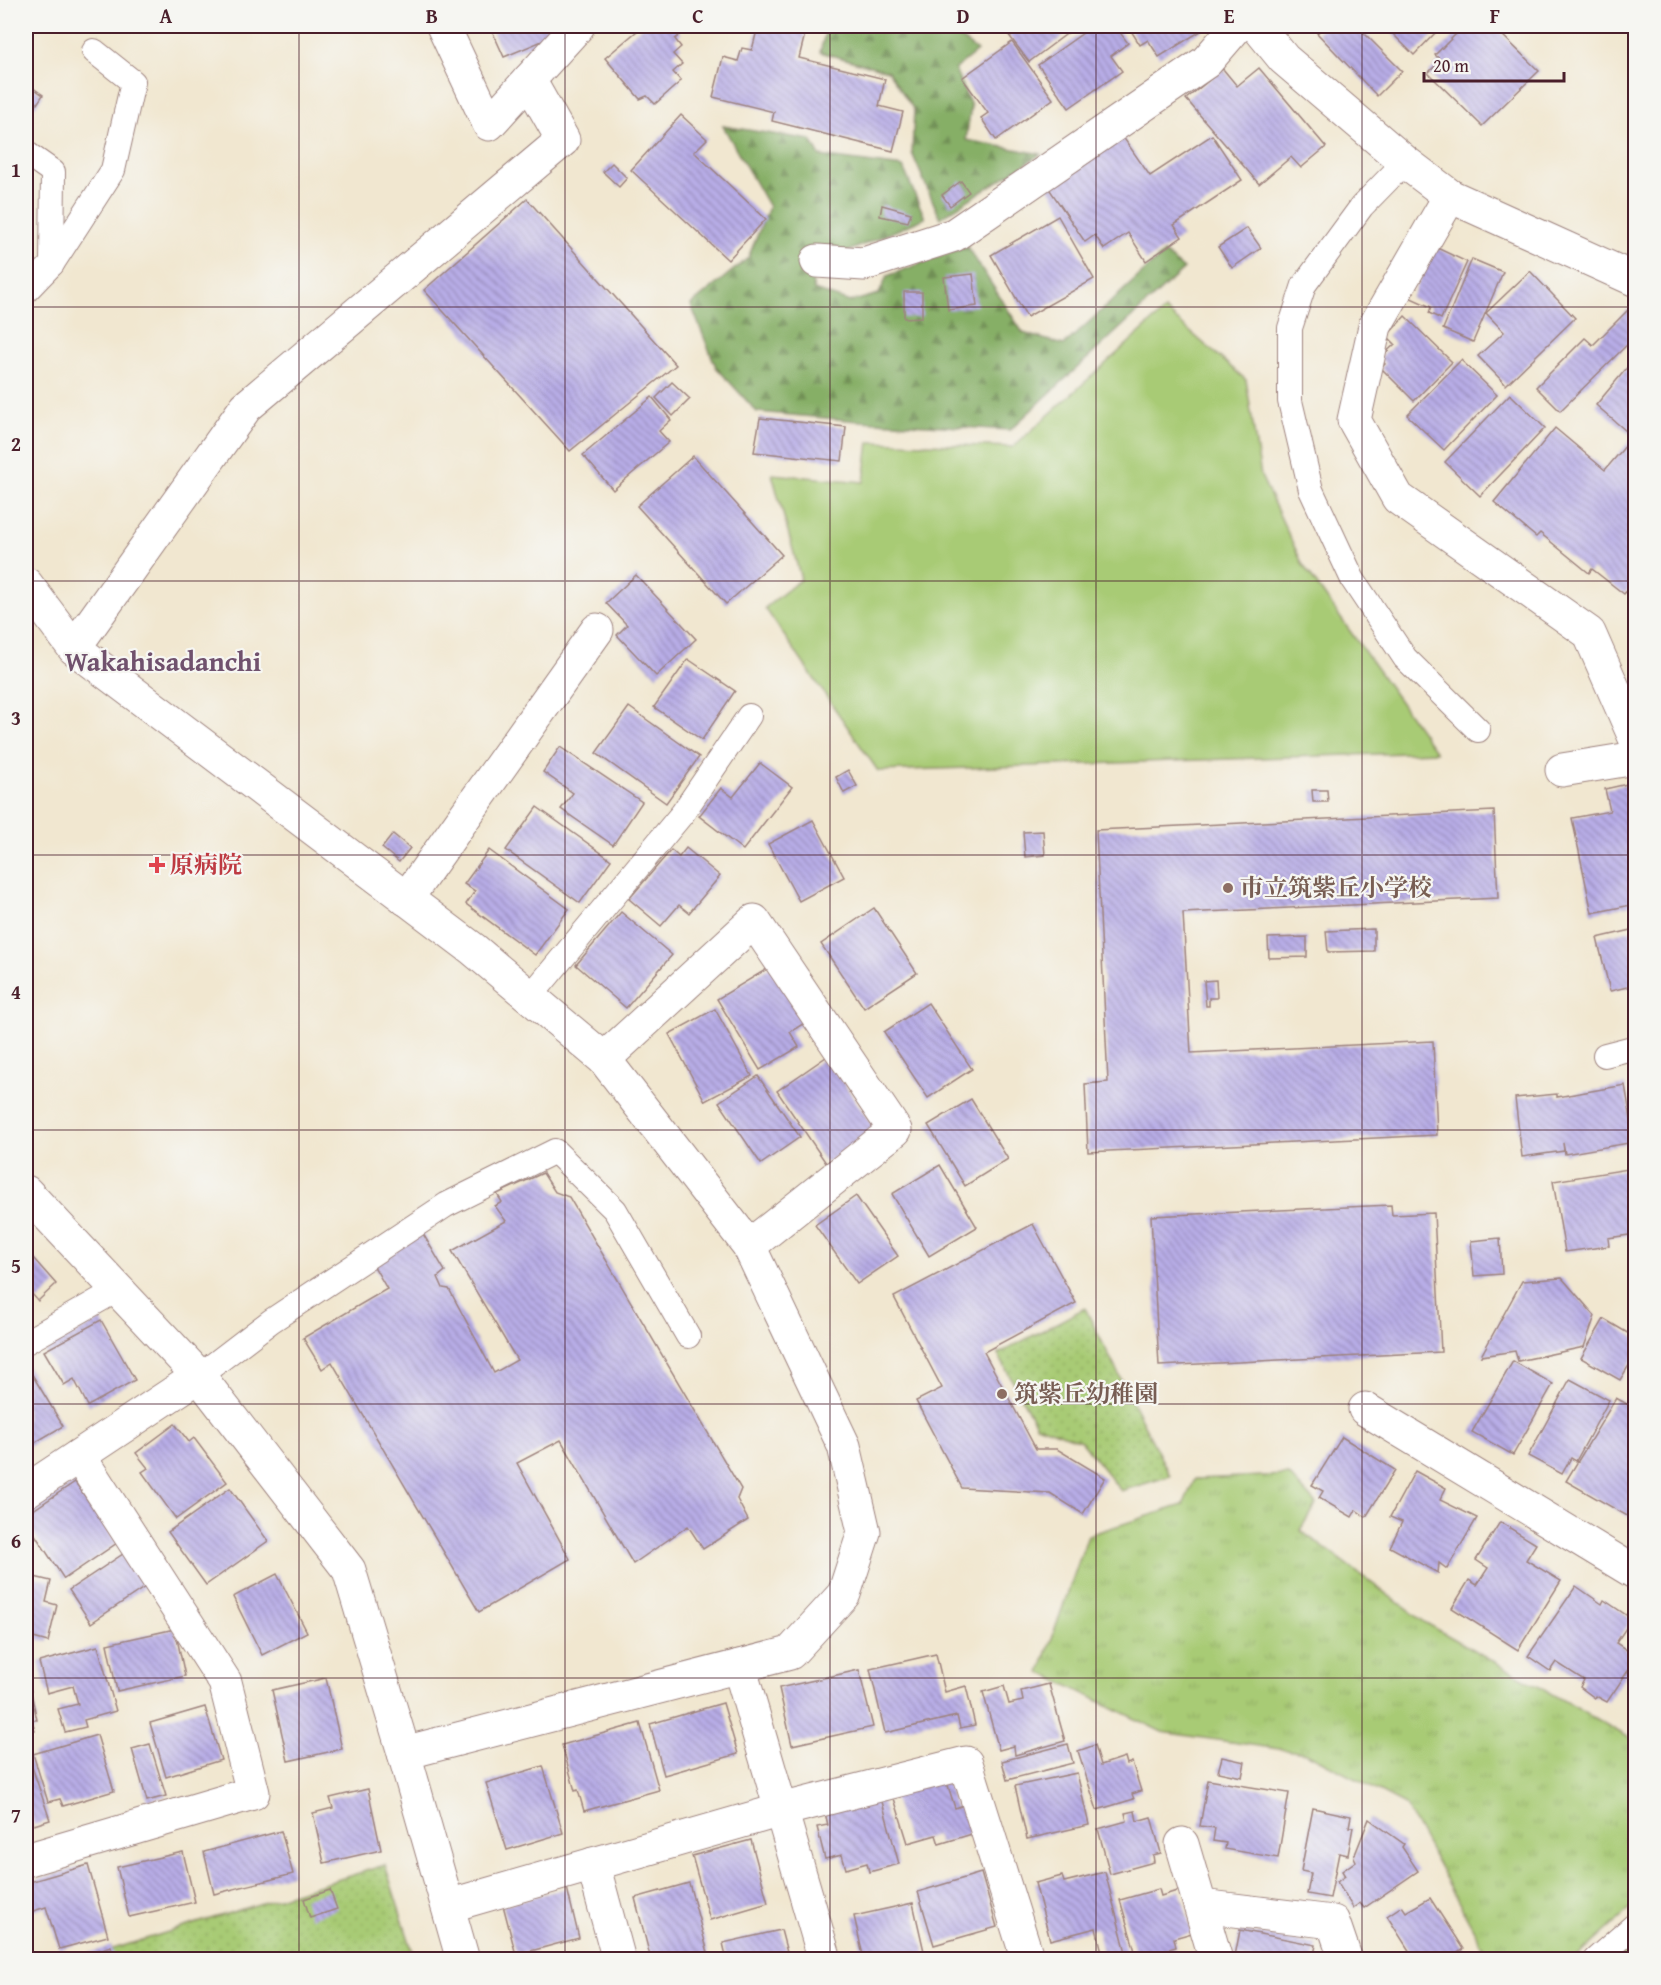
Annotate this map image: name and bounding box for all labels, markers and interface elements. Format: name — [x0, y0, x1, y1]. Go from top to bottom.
text: A — [160, 1, 173, 30]
text: B — [426, 1, 438, 30]
text: C — [692, 1, 704, 30]
text: D — [956, 1, 970, 30]
text: E — [1224, 1, 1235, 30]
text: F — [1490, 1, 1500, 30]
scale bar — [1424, 45, 1564, 83]
text: 20 m — [1433, 52, 1469, 79]
text: 1 — [11, 155, 21, 184]
text: 2 — [11, 429, 21, 458]
district label: Wakahisadanchi — [65, 641, 261, 681]
text: 3 — [11, 703, 21, 732]
place label: 原病院 — [170, 847, 242, 882]
marker: 原病院 — [148, 856, 166, 874]
place label: 市立筑紫丘小学校 — [1240, 870, 1432, 905]
marker: 市立筑紫丘小学校 — [1221, 881, 1235, 895]
text: 4 — [11, 977, 21, 1006]
text: 5 — [11, 1251, 21, 1280]
place label: 筑紫丘幼稚園 — [1014, 1376, 1158, 1411]
marker: 筑紫丘幼稚園 — [995, 1387, 1009, 1401]
text: 6 — [11, 1526, 21, 1555]
text: 7 — [11, 1800, 21, 1829]

